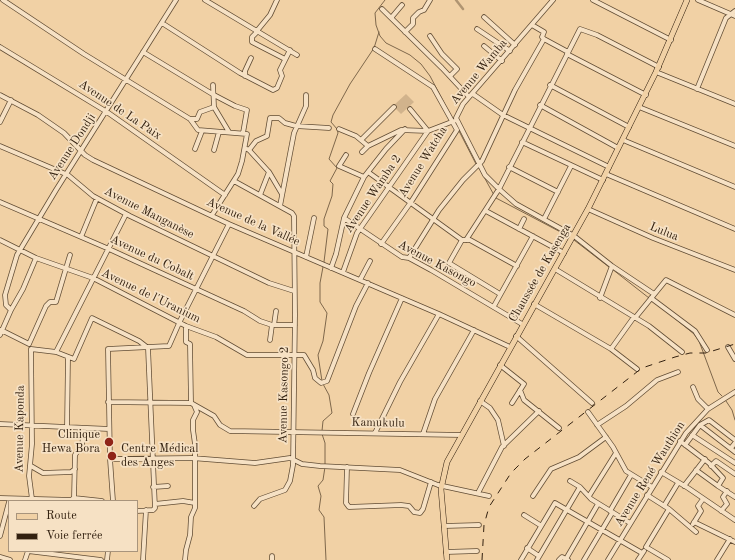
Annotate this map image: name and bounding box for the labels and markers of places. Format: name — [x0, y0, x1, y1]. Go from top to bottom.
place label: Clinique Hewa Bora — [42, 428, 100, 456]
marker: Clinique Hewa Bora — [103, 436, 115, 448]
place label: Centre Médical des Anges — [121, 442, 199, 470]
marker: Centre Médical des Anges — [106, 450, 118, 462]

